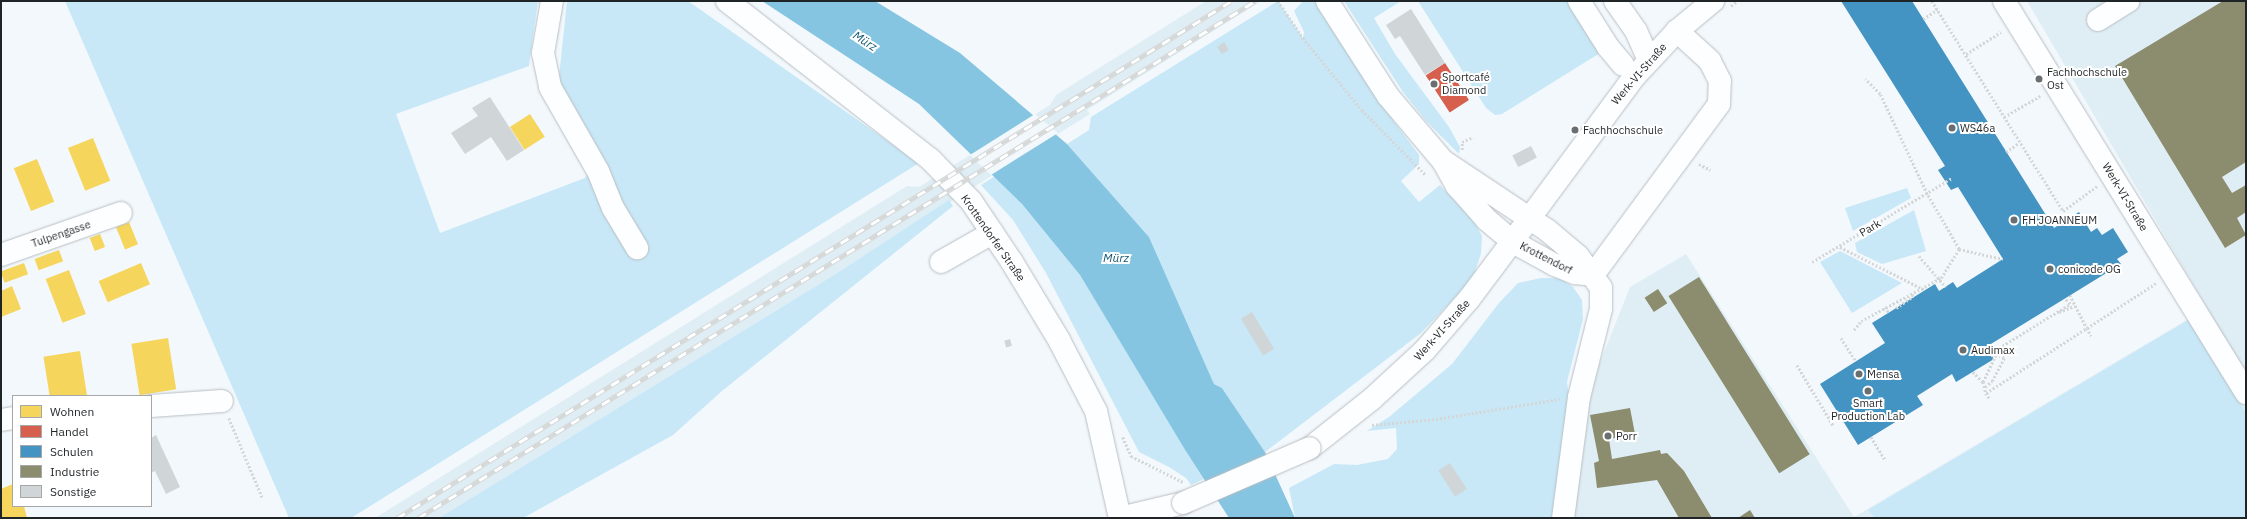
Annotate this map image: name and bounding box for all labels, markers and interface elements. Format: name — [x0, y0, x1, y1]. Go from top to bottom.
water label: Mürz — [850, 28, 880, 54]
street label: Werk-VI-Straße — [1609, 41, 1669, 107]
place label: Fachhochschule Ost — [2047, 66, 2127, 92]
place label: Sportcafé Diamond — [1442, 71, 1490, 97]
marker: Fachhochschule Ost — [2034, 74, 2044, 84]
marker: Sportcafé Diamond — [1429, 79, 1439, 89]
place label: WS46a — [1960, 121, 1995, 135]
place label: Fachhochschule — [1583, 123, 1663, 137]
marker: WS46a — [1947, 123, 1957, 133]
marker: Fachhochschule — [1570, 125, 1580, 135]
street label: Werk-VI-Straße — [2099, 160, 2151, 234]
street label: Krottendorfer Straße — [958, 192, 1028, 284]
place label: FH JOANNEUM — [2022, 213, 2097, 227]
marker: FH JOANNEUM — [2009, 215, 2019, 225]
street label: Park — [1857, 217, 1883, 239]
street label: Tulpengasse — [30, 218, 92, 250]
street label: Krottendorf — [1518, 239, 1574, 277]
water label: Mürz — [1103, 251, 1129, 265]
place label: conicode OG — [2058, 262, 2121, 276]
marker: conicode OG — [2045, 264, 2055, 274]
street label: Werk-VI-Straße — [1411, 297, 1473, 363]
place label: Audimax — [1971, 343, 2014, 357]
marker: Audimax — [1958, 345, 1968, 355]
place label: Mensa — [1867, 367, 1899, 381]
marker: Mensa — [1854, 369, 1864, 379]
marker: Smart Production Lab — [1863, 386, 1873, 396]
legend — [12, 395, 152, 507]
place label: Smart Production Lab — [1831, 397, 1905, 423]
text: Wohnen — [50, 404, 94, 419]
text: Handel — [50, 424, 89, 439]
place label: Porr — [1616, 429, 1637, 443]
marker: Porr — [1603, 431, 1613, 441]
text: Schulen — [50, 444, 93, 459]
text: Industrie — [50, 464, 99, 479]
text: Sonstige — [50, 484, 96, 499]

